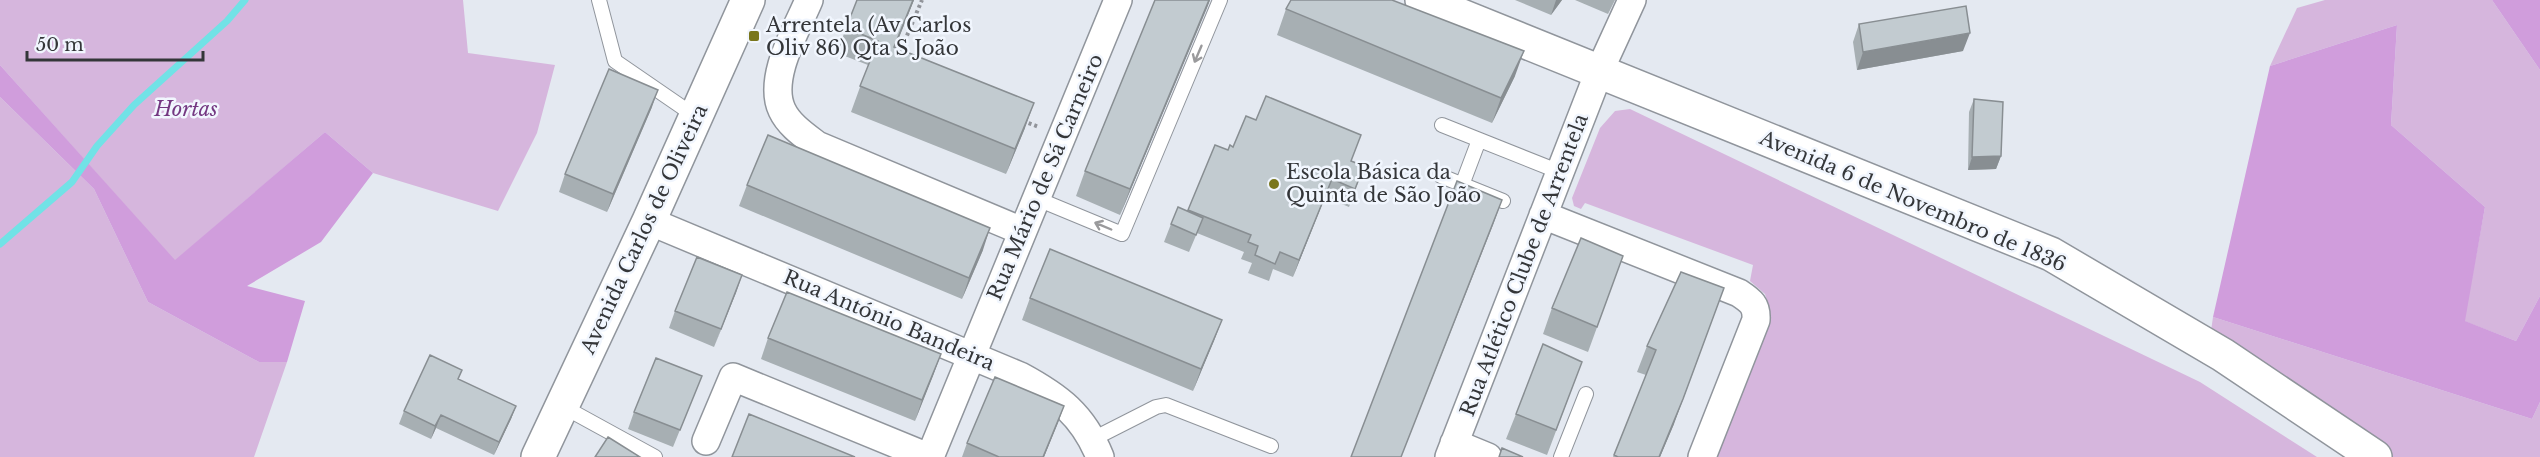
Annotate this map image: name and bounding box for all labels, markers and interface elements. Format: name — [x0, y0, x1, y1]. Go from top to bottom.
place label: Arrentela (Av Carlos Oliv 86) Qta S João — [765, 13, 971, 60]
scale bar — [27, 24, 202, 62]
marker: Arrentela (Av Carlos Oliv 86) Qta S João — [747, 29, 761, 43]
text: 50 m — [36, 34, 84, 56]
one-way arrow — [1192, 44, 1203, 63]
street label: Rua Mário de Sá Carneiro — [982, 50, 1108, 304]
park label: Hortas — [153, 97, 218, 121]
street label: Avenida Carlos de Oliveira — [575, 100, 713, 358]
street label: Rua Atlético Clube de Arrentela — [1455, 110, 1593, 420]
street label: Avenida 6 de Novembro de 1836 — [1755, 125, 2070, 277]
place label: Escola Básica da Quinta de São João — [1286, 160, 1481, 207]
marker: Escola Básica da Quinta de São João — [1267, 177, 1281, 191]
one-way arrow — [1094, 220, 1113, 231]
street label: Rua António Bandeira — [780, 265, 999, 376]

